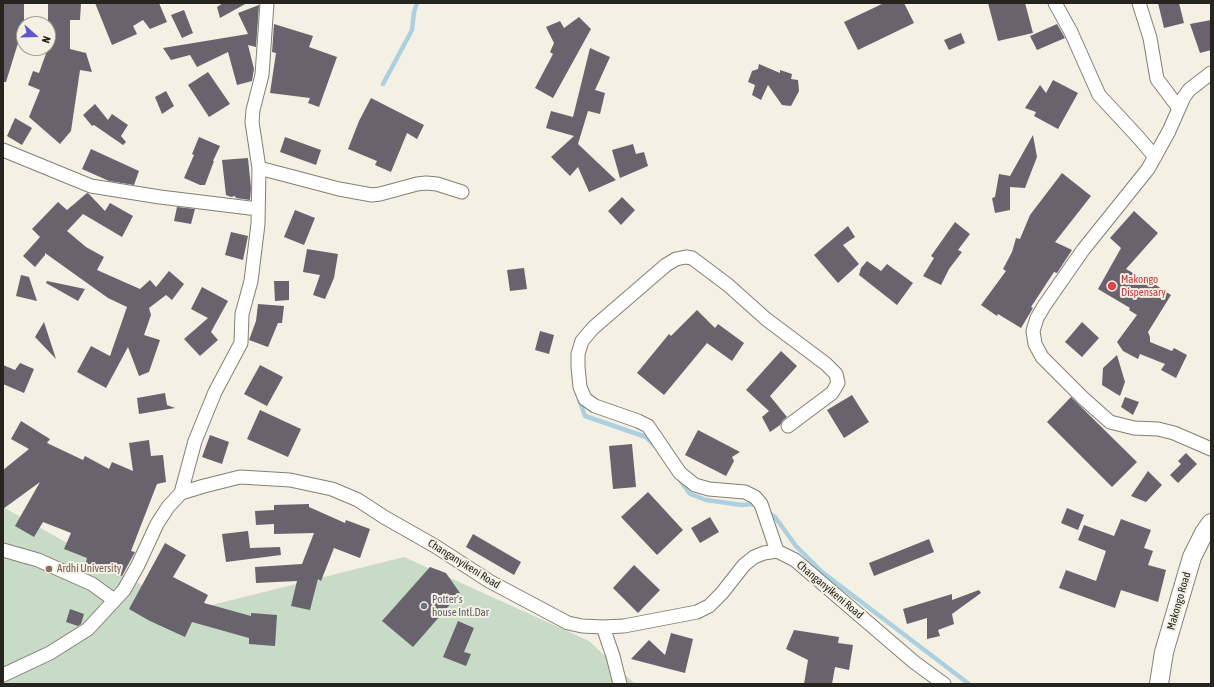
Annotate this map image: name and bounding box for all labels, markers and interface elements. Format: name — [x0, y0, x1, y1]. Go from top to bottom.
north arrow — [16, 16, 56, 56]
text: N — [40, 35, 53, 45]
place label: Makongo Dispensary — [1121, 273, 1166, 299]
marker: Makongo Dispensary — [1106, 280, 1118, 292]
street label: Changanyikeni Road — [425, 536, 503, 592]
street label: Changanyikeni Road — [794, 558, 866, 622]
place label: Ardhi University — [57, 562, 121, 576]
marker: Ardhi University — [44, 564, 54, 574]
street label: Makongo Road — [1164, 570, 1194, 632]
place label: Potter's house Intl.Dar — [432, 593, 489, 619]
marker: Potter's house Intl.Dar — [419, 601, 429, 611]

